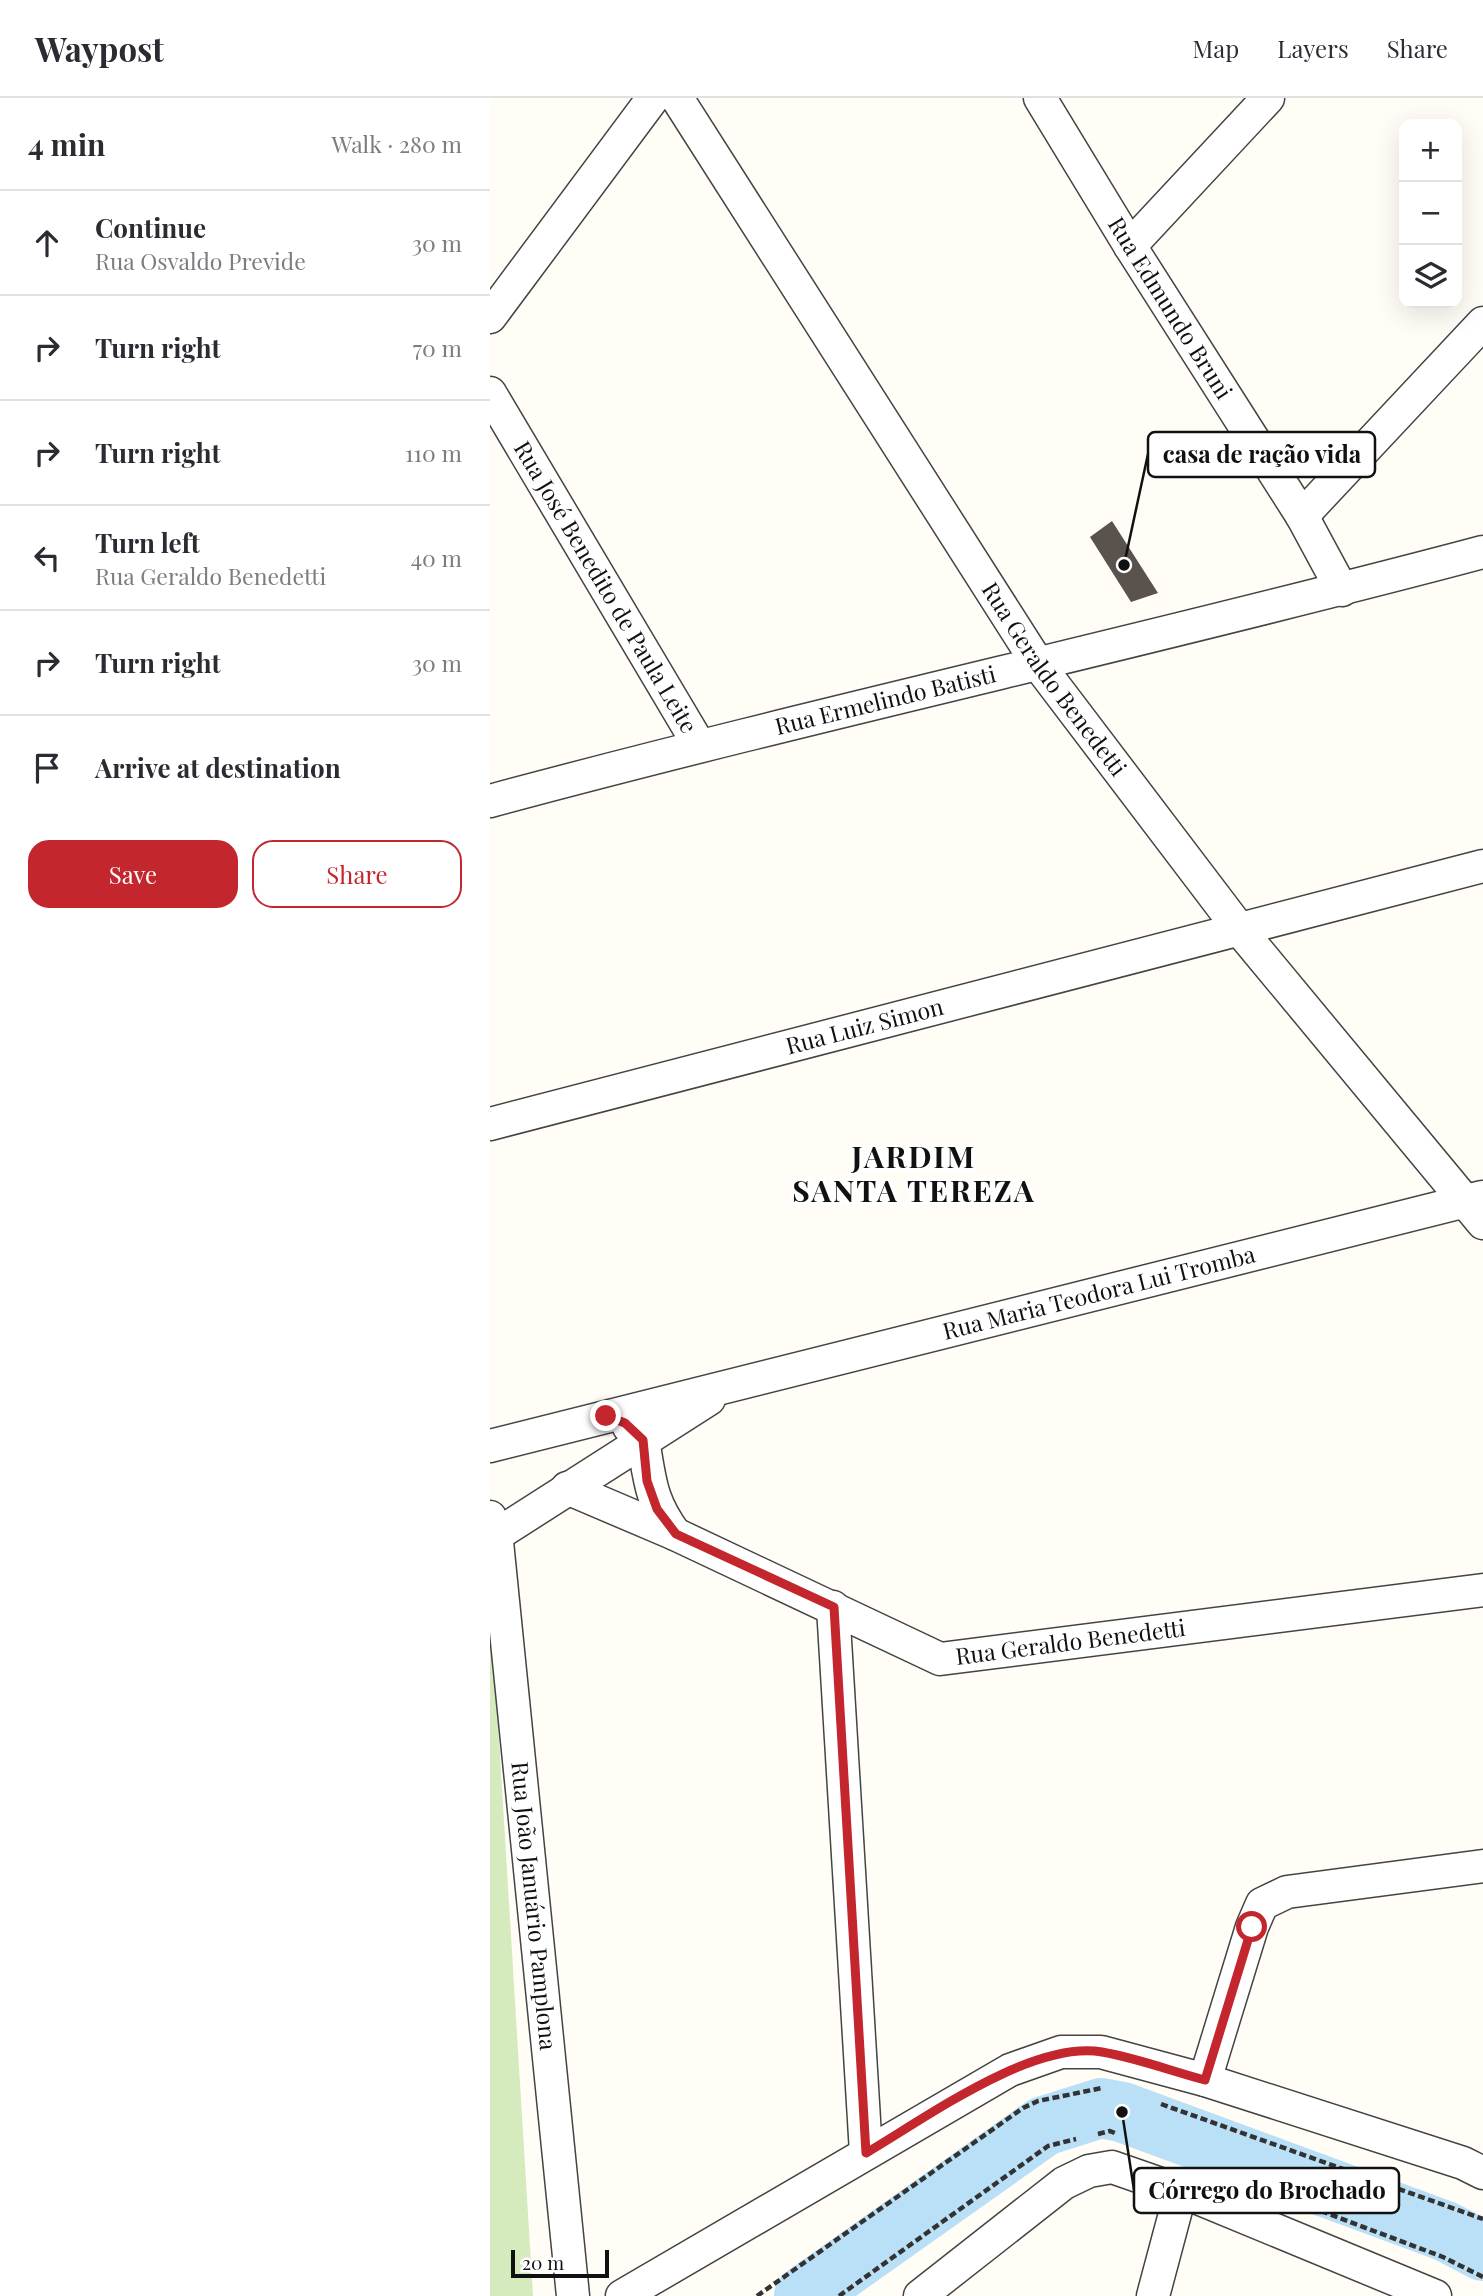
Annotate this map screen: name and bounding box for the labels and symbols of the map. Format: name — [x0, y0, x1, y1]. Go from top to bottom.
street label: Rua Edmundo Bruni — [1102, 210, 1241, 405]
callout: casa de ração vida — [1148, 432, 1375, 477]
street label: Rua José Benedito de Paula Leite — [508, 435, 705, 738]
text: casa de ração vida — [1163, 437, 1362, 469]
street label: Rua Geraldo Benedetti — [976, 576, 1135, 782]
street label: Rua Ermelindo Batisti — [772, 657, 999, 741]
street label: Rua Luiz Simon — [782, 990, 946, 1061]
district label: JARDIM SANTA TEREZA — [792, 1136, 1036, 1210]
street label: Rua Maria Teodora Lui Tromba — [939, 1237, 1259, 1346]
route end — [590, 1400, 621, 1431]
street label: Rua Geraldo Benedetti — [954, 1611, 1187, 1671]
street label: Rua João Januário Pamplona — [505, 1760, 565, 2052]
route start — [1236, 1911, 1267, 1942]
callout: Córrego do Brochado — [1134, 2168, 1399, 2213]
text: Córrego do Brochado — [1148, 2173, 1386, 2205]
scale bar — [511, 2247, 609, 2279]

